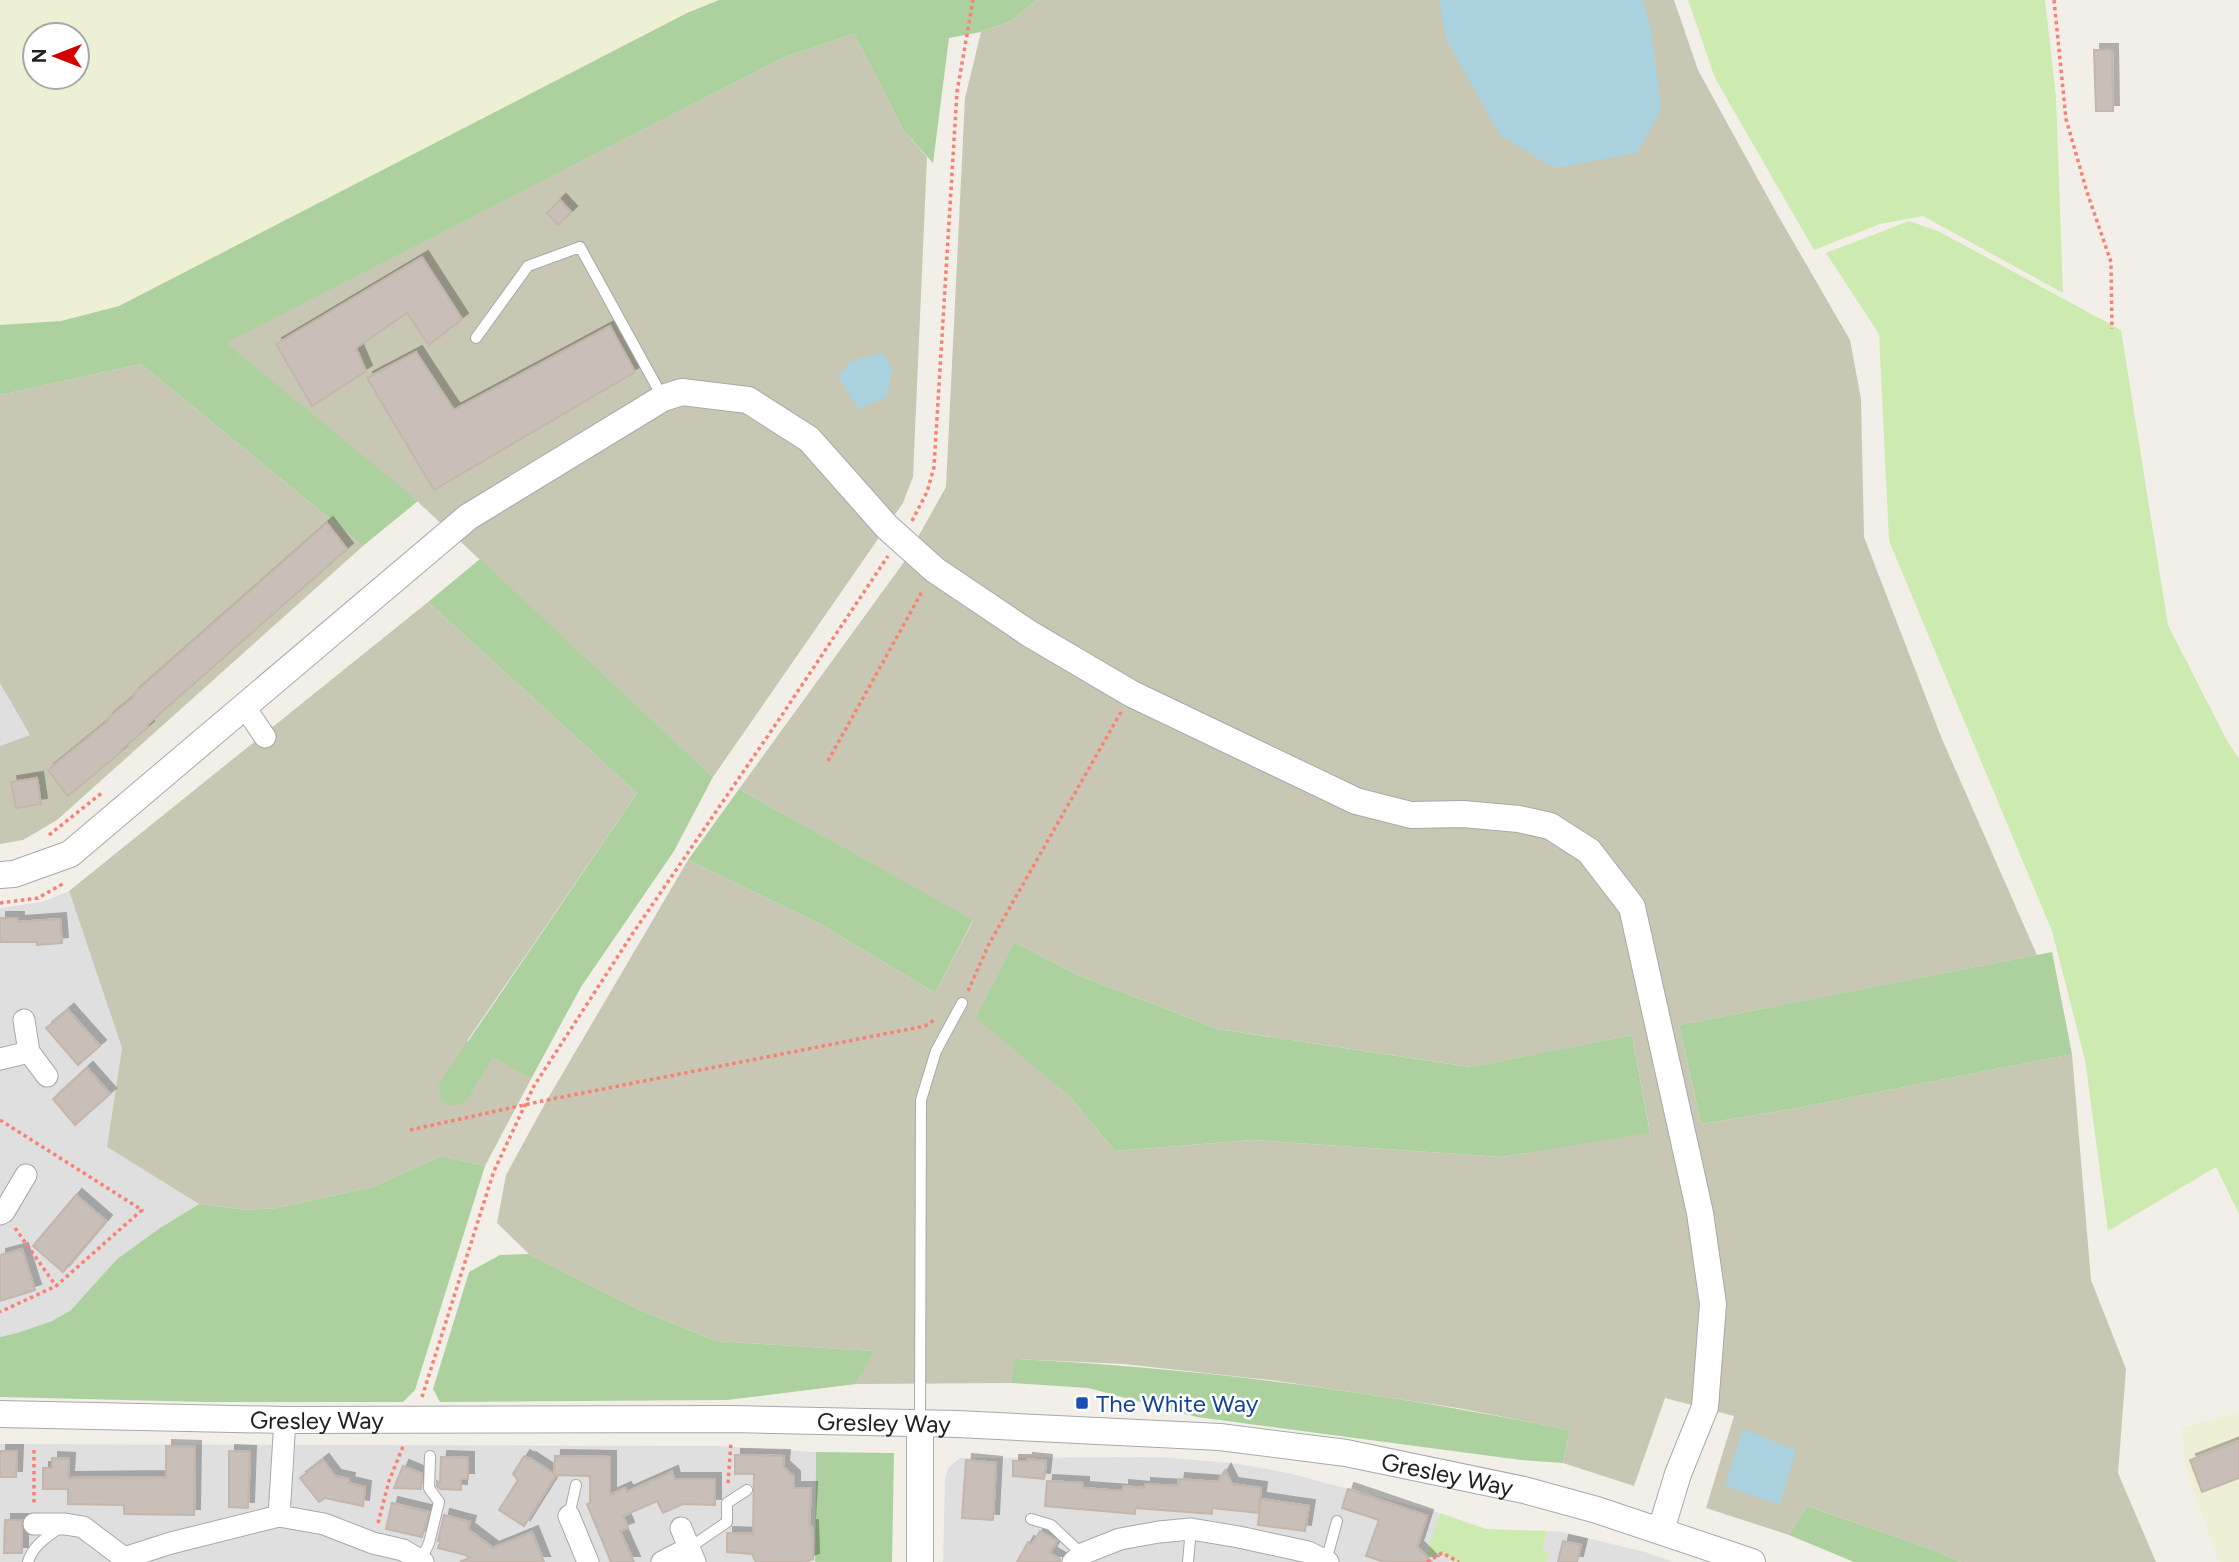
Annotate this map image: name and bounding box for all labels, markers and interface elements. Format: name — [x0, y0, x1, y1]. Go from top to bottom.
north arrow — [21, 21, 91, 91]
text: N — [28, 49, 51, 63]
place label: The White Way — [1096, 1389, 1259, 1418]
marker: The White Way — [1074, 1395, 1090, 1411]
street label: Gresley Way — [250, 1405, 384, 1435]
street label: Gresley Way — [817, 1406, 952, 1438]
street label: Gresley Way — [1379, 1446, 1516, 1502]

